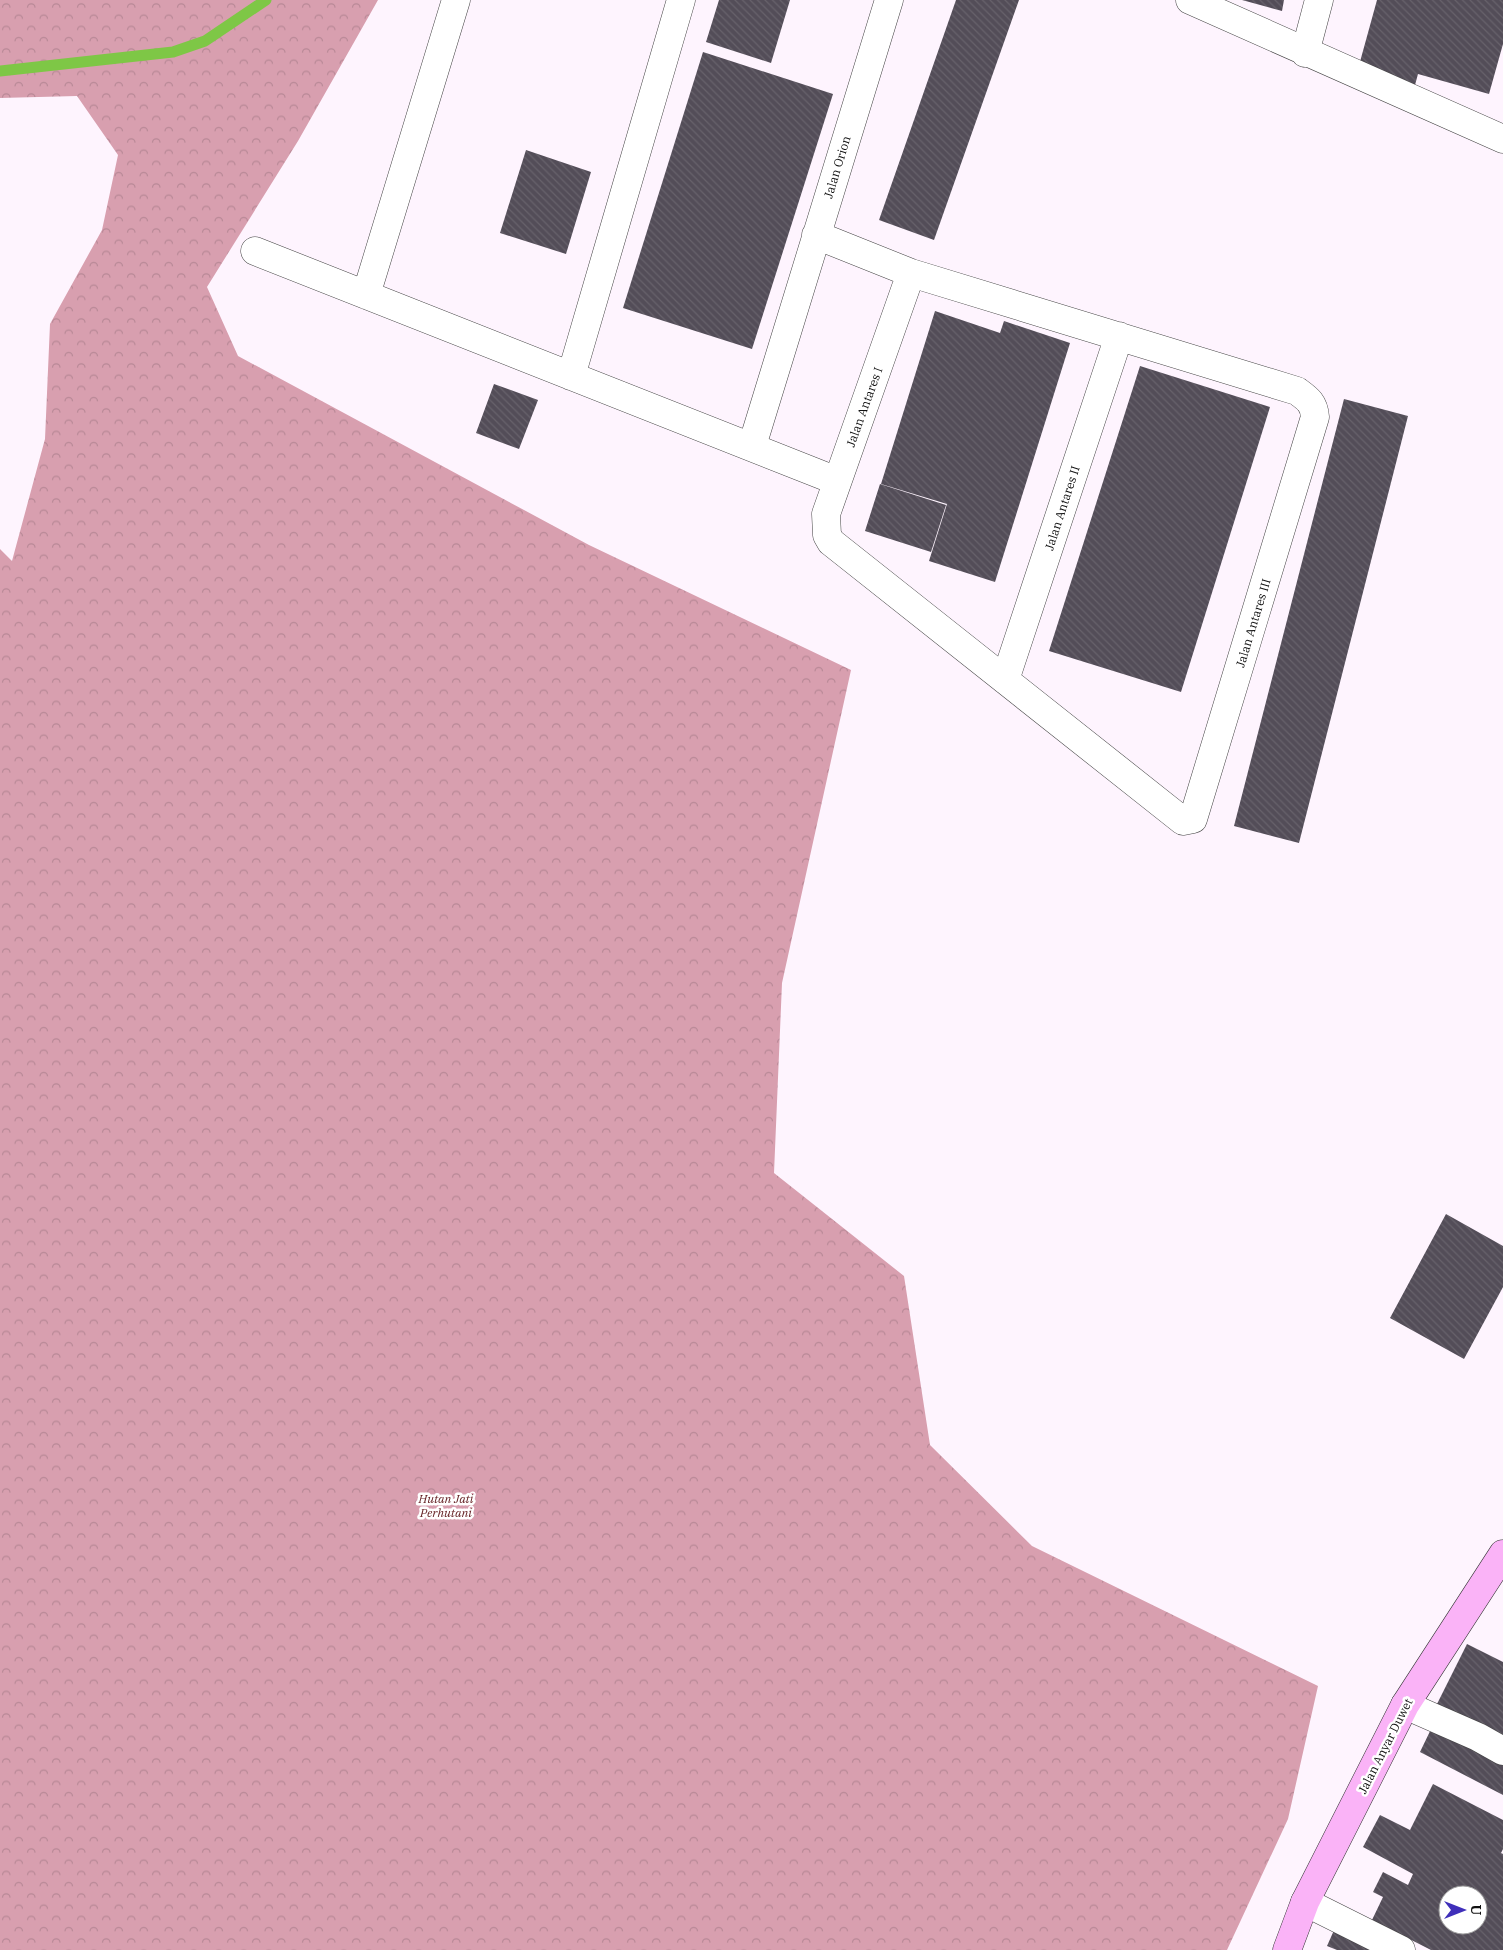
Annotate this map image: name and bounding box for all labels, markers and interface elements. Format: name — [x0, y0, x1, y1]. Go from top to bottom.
street label: Jalan Orion — [820, 134, 854, 200]
street label: Jalan Antares I — [843, 365, 885, 449]
street label: Jalan Antares II — [1041, 464, 1083, 552]
street label: Jalan Antares III — [1232, 577, 1274, 669]
park label: Hutan Jati Perhutani — [418, 1491, 474, 1520]
street label: Jalan Anyar Duwet — [1354, 1696, 1416, 1796]
north arrow — [1438, 1885, 1488, 1935]
text: U — [1467, 1905, 1485, 1916]

